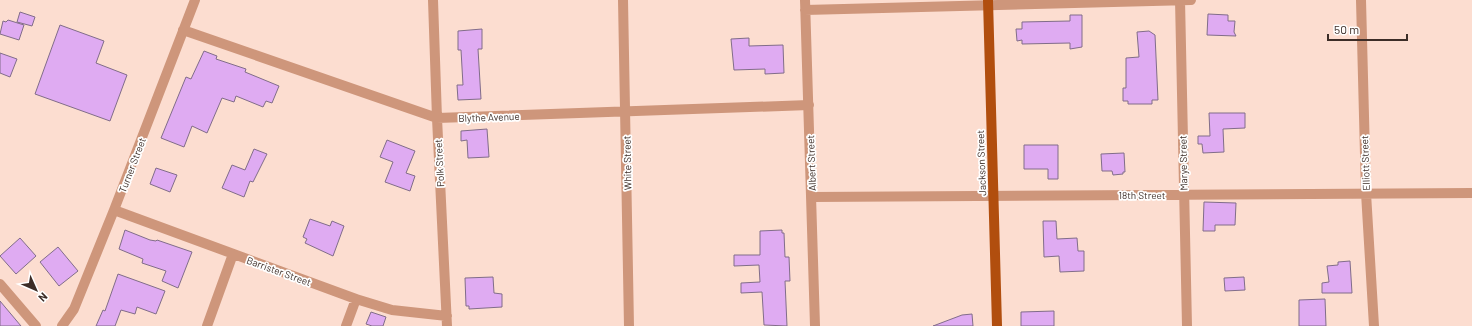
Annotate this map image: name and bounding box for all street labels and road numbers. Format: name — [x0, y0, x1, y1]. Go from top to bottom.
street label: Blythe Avenue — [458, 110, 520, 124]
street label: Jackson Street — [974, 129, 988, 196]
street label: White Street — [621, 135, 633, 191]
street label: Albert Street — [804, 135, 818, 191]
street label: Marye Street — [1177, 135, 1189, 191]
street label: Elliott Street — [1358, 135, 1372, 191]
street label: Turner Street — [116, 136, 148, 194]
street label: Polk Street — [432, 138, 446, 187]
street label: 18th Street — [1118, 189, 1166, 201]
street label: Barrister Street — [245, 254, 313, 288]

